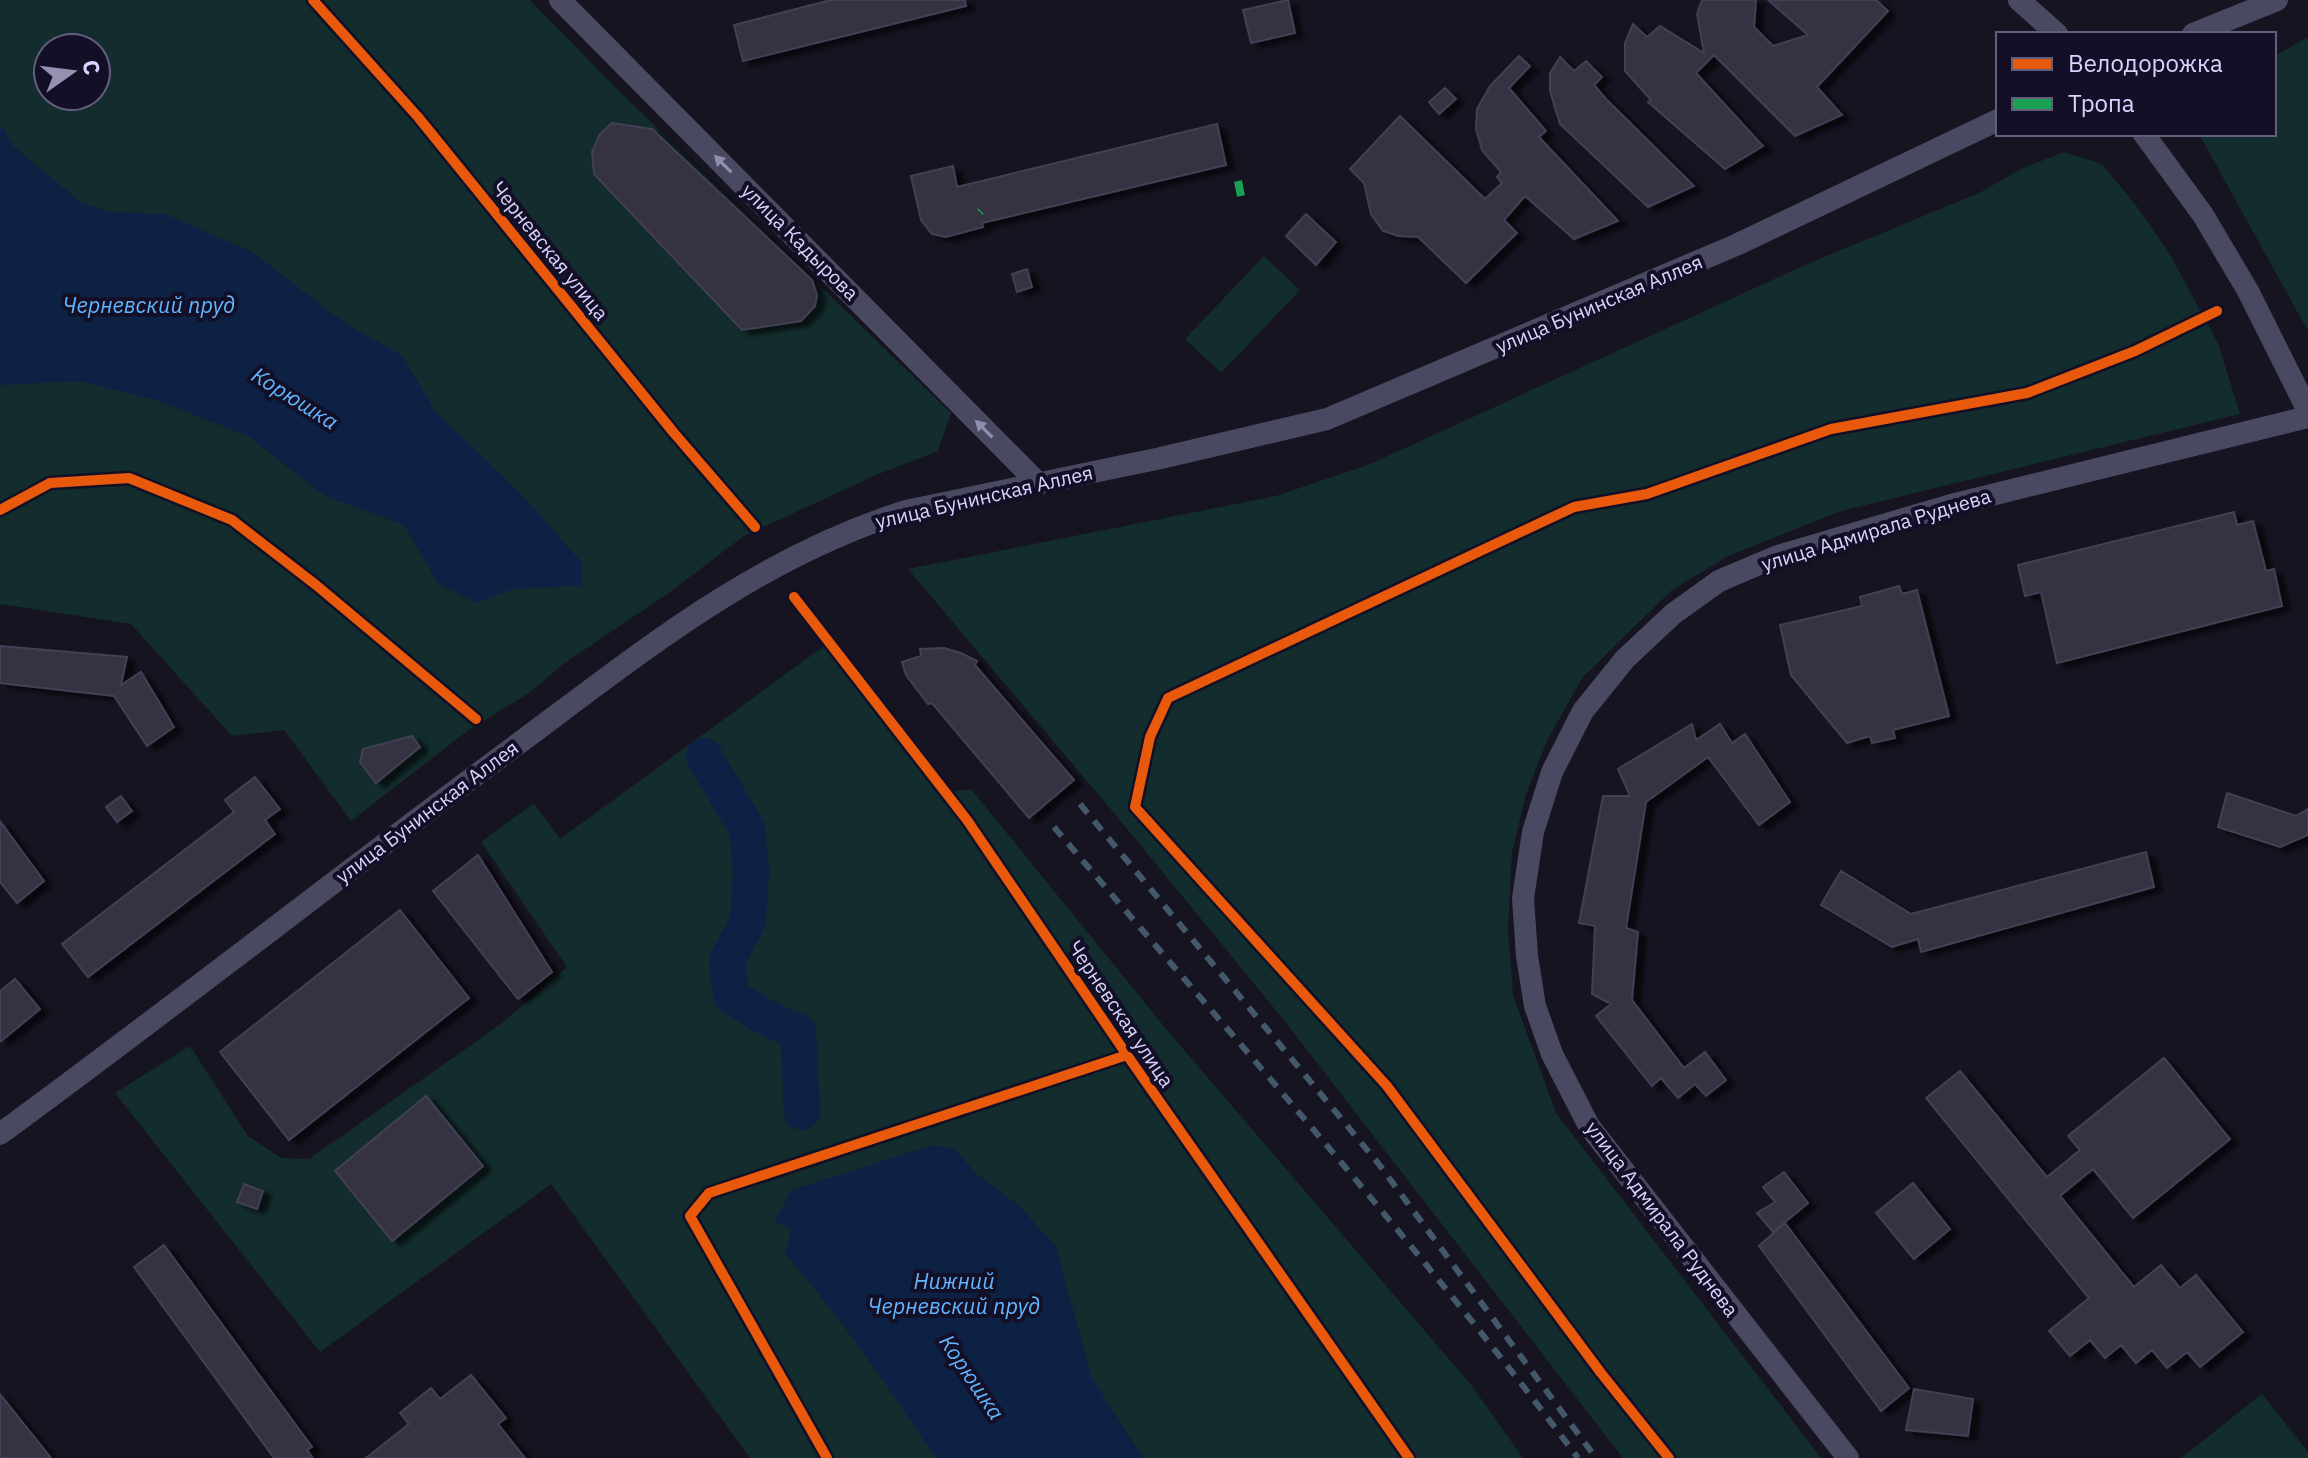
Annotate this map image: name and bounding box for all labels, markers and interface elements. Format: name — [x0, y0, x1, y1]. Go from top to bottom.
north arrow — [32, 32, 112, 112]
legend — [1996, 32, 2276, 136]
text: Велодорожка — [2068, 47, 2223, 79]
text: С — [76, 57, 108, 77]
text: Тропа — [2068, 87, 2135, 119]
one-way arrow — [714, 155, 732, 174]
street label: Черневская улица — [486, 175, 615, 326]
street label: улица Кадырова — [736, 177, 865, 306]
street label: улица Бунинская Аллея — [1491, 248, 1706, 359]
water label: Черневский пруд — [63, 290, 235, 319]
water label: Корюшка — [247, 360, 344, 436]
one-way arrow — [975, 420, 994, 439]
street label: улица Бунинская Аллея — [873, 458, 1095, 535]
street label: улица Адмирала Руднева — [1758, 482, 1994, 577]
street label: улица Бунинская Аллея — [330, 734, 524, 889]
street label: Черневская улица — [1062, 935, 1181, 1093]
street label: улица Адмирала Руднева — [1580, 1115, 1745, 1322]
water label: Нижний Черневский пруд — [868, 1266, 1040, 1320]
water label: Корюшка — [933, 1328, 1011, 1425]

